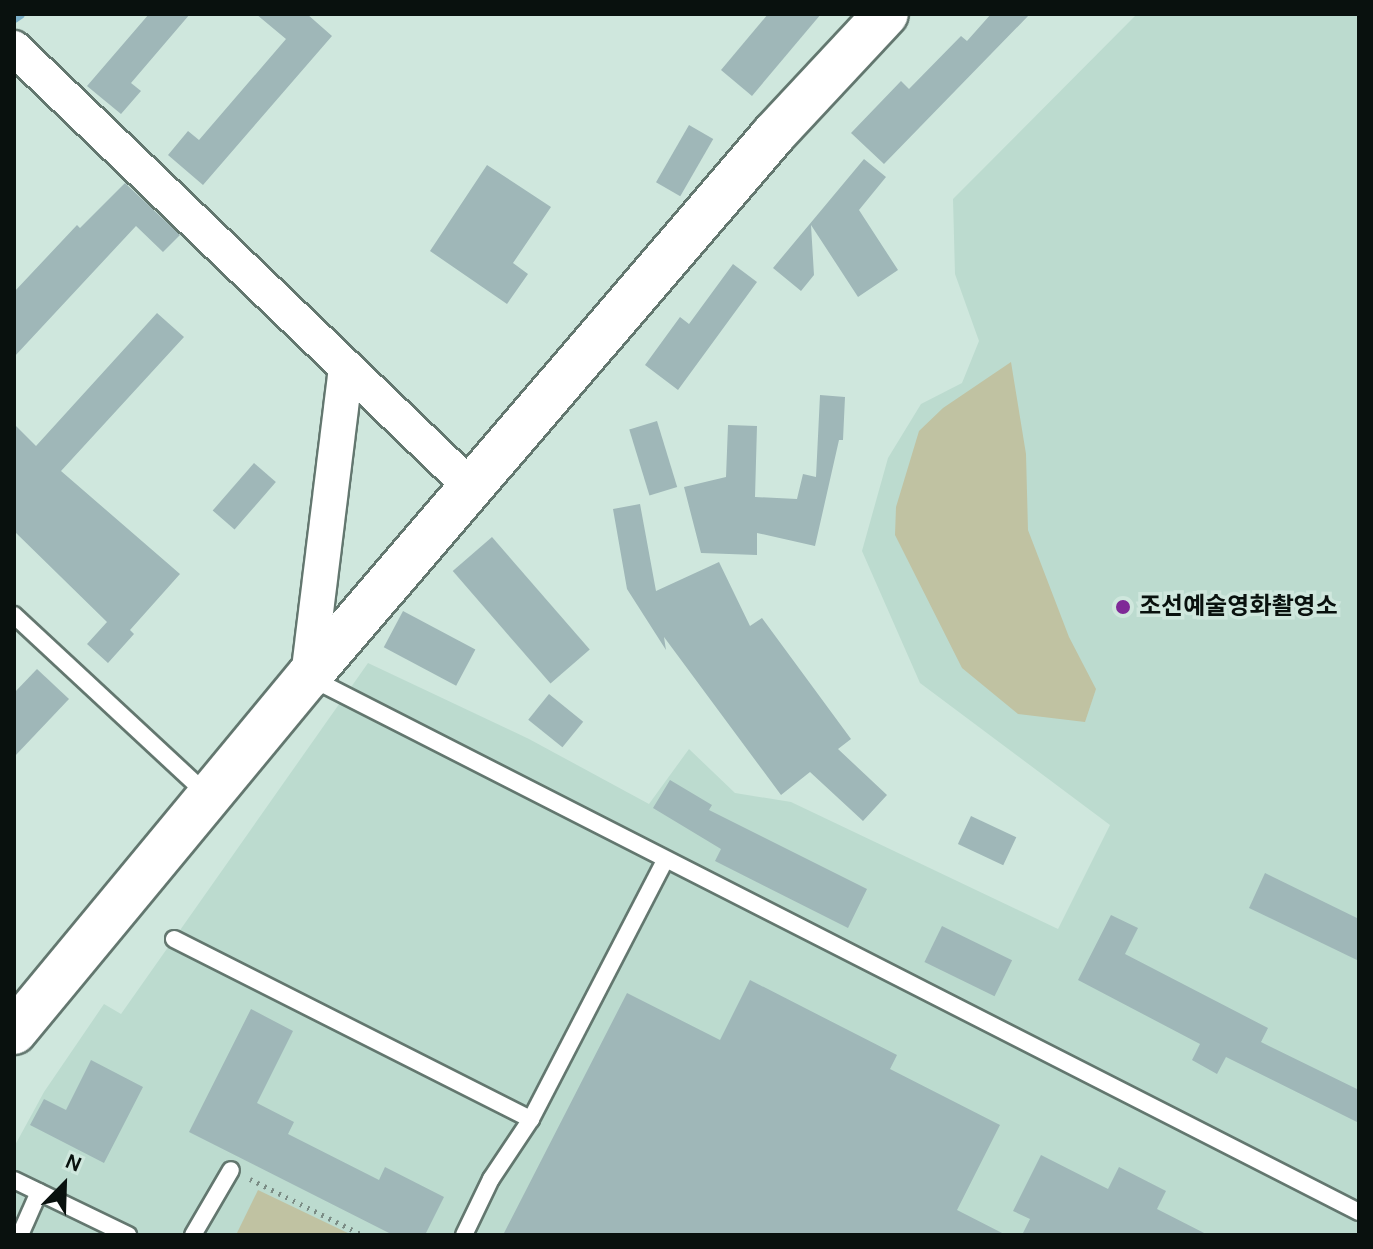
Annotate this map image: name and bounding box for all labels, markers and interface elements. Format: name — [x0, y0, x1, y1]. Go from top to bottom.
place label: 조선예술영화촬영소 — [1139, 593, 1338, 621]
marker: 조선예술영화촬영소 — [1114, 598, 1132, 616]
north arrow — [24, 1145, 104, 1225]
text: N — [61, 1148, 86, 1178]

